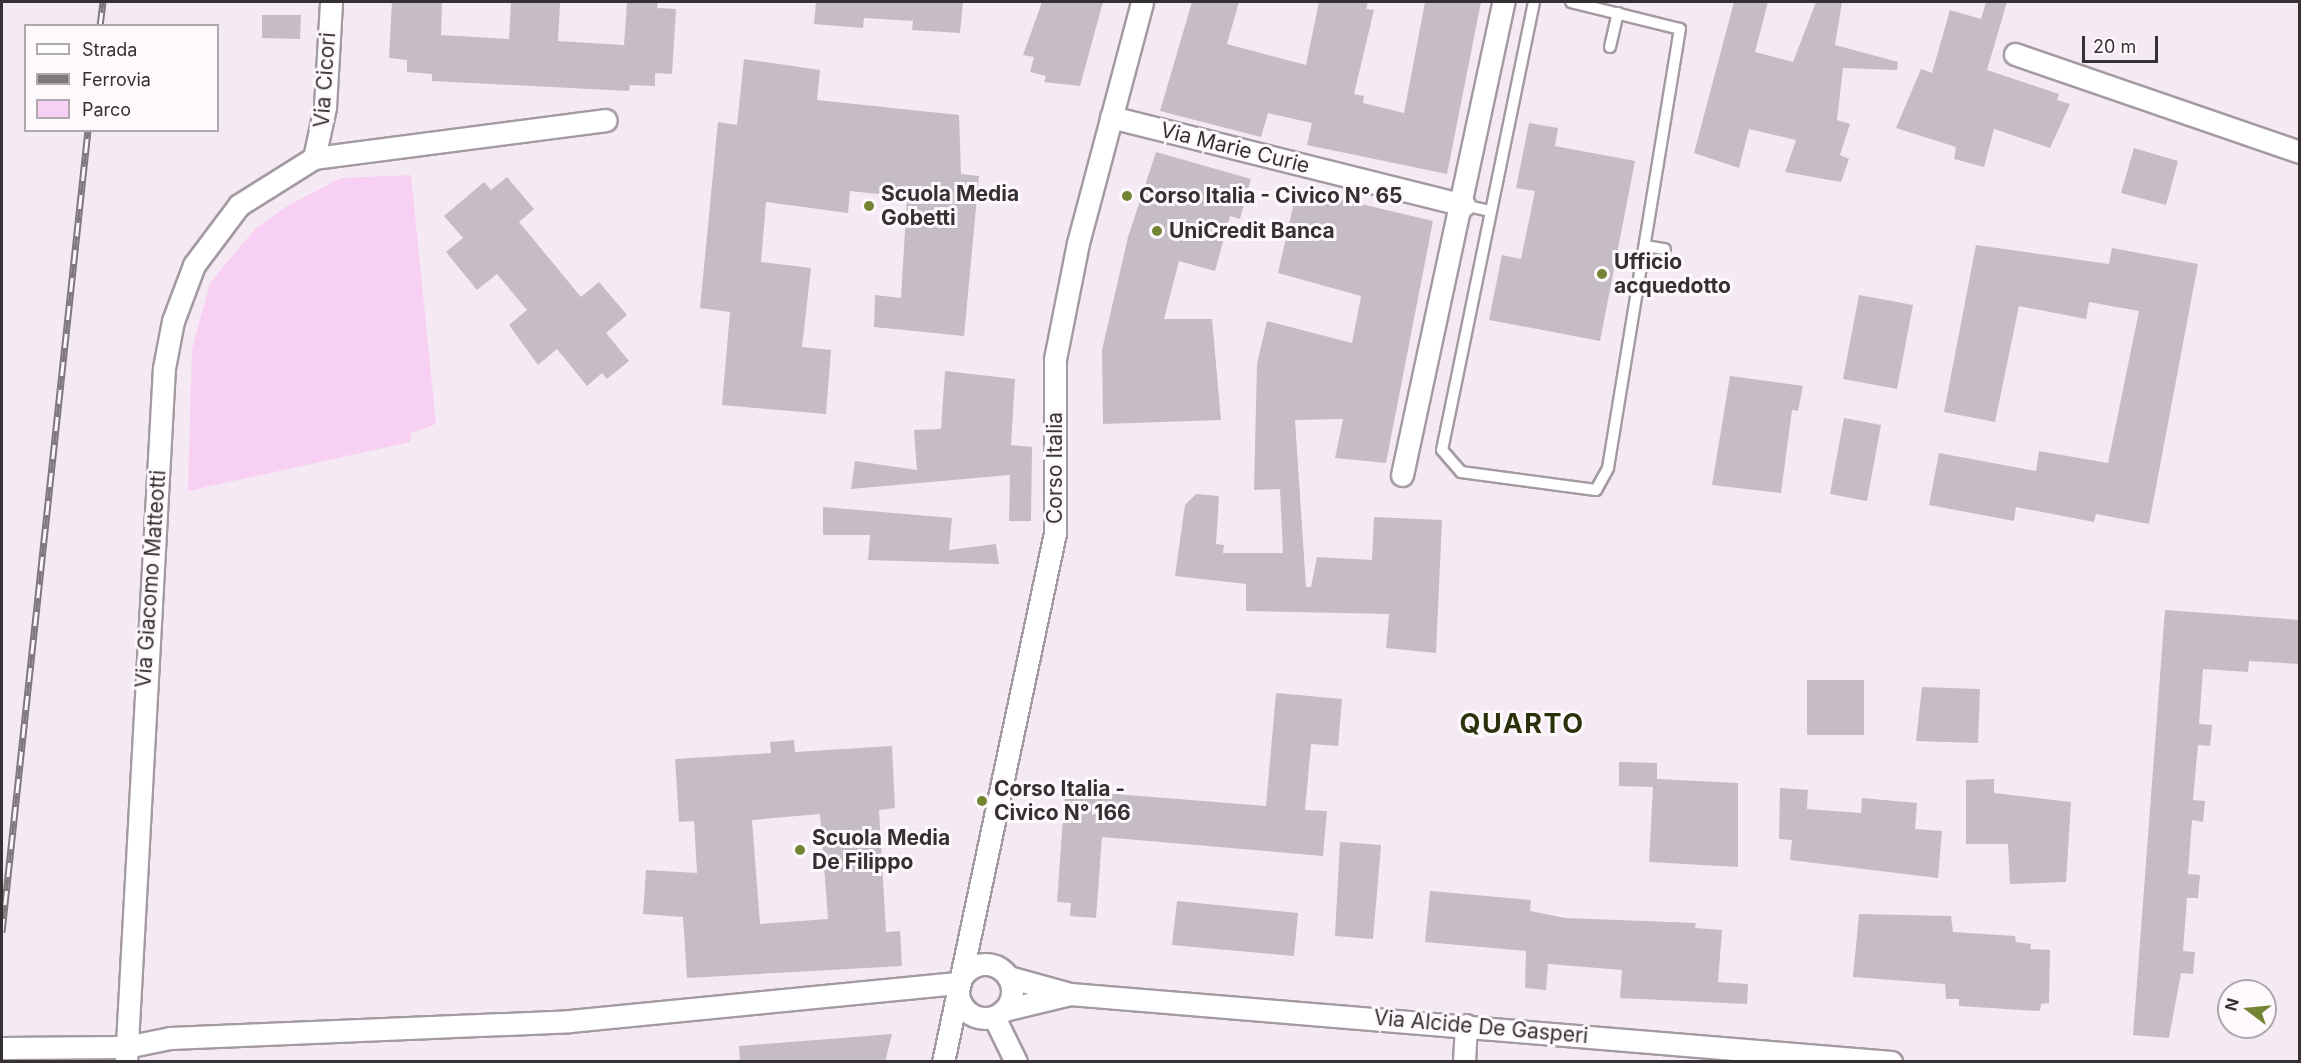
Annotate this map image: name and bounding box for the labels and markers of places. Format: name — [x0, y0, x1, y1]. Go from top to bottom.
place label: Scuola Media Gobetti — [881, 181, 1019, 231]
place label: Corso Italia - Civico N° 65 — [1139, 183, 1403, 209]
marker: Corso Italia - Civico N° 65 — [1120, 189, 1134, 203]
marker: Scuola Media Gobetti — [862, 199, 876, 213]
place label: UniCredit Banca — [1169, 218, 1335, 244]
marker: UniCredit Banca — [1150, 224, 1164, 238]
place label: Ufficio acquedotto — [1614, 249, 1731, 299]
marker: Ufficio acquedotto — [1595, 267, 1609, 281]
place label: Corso Italia - Civico N° 166 — [994, 776, 1131, 826]
marker: Corso Italia - Civico N° 166 — [975, 794, 989, 808]
place label: Scuola Media De Filippo — [812, 825, 950, 875]
marker: Scuola Media De Filippo — [793, 843, 807, 857]

